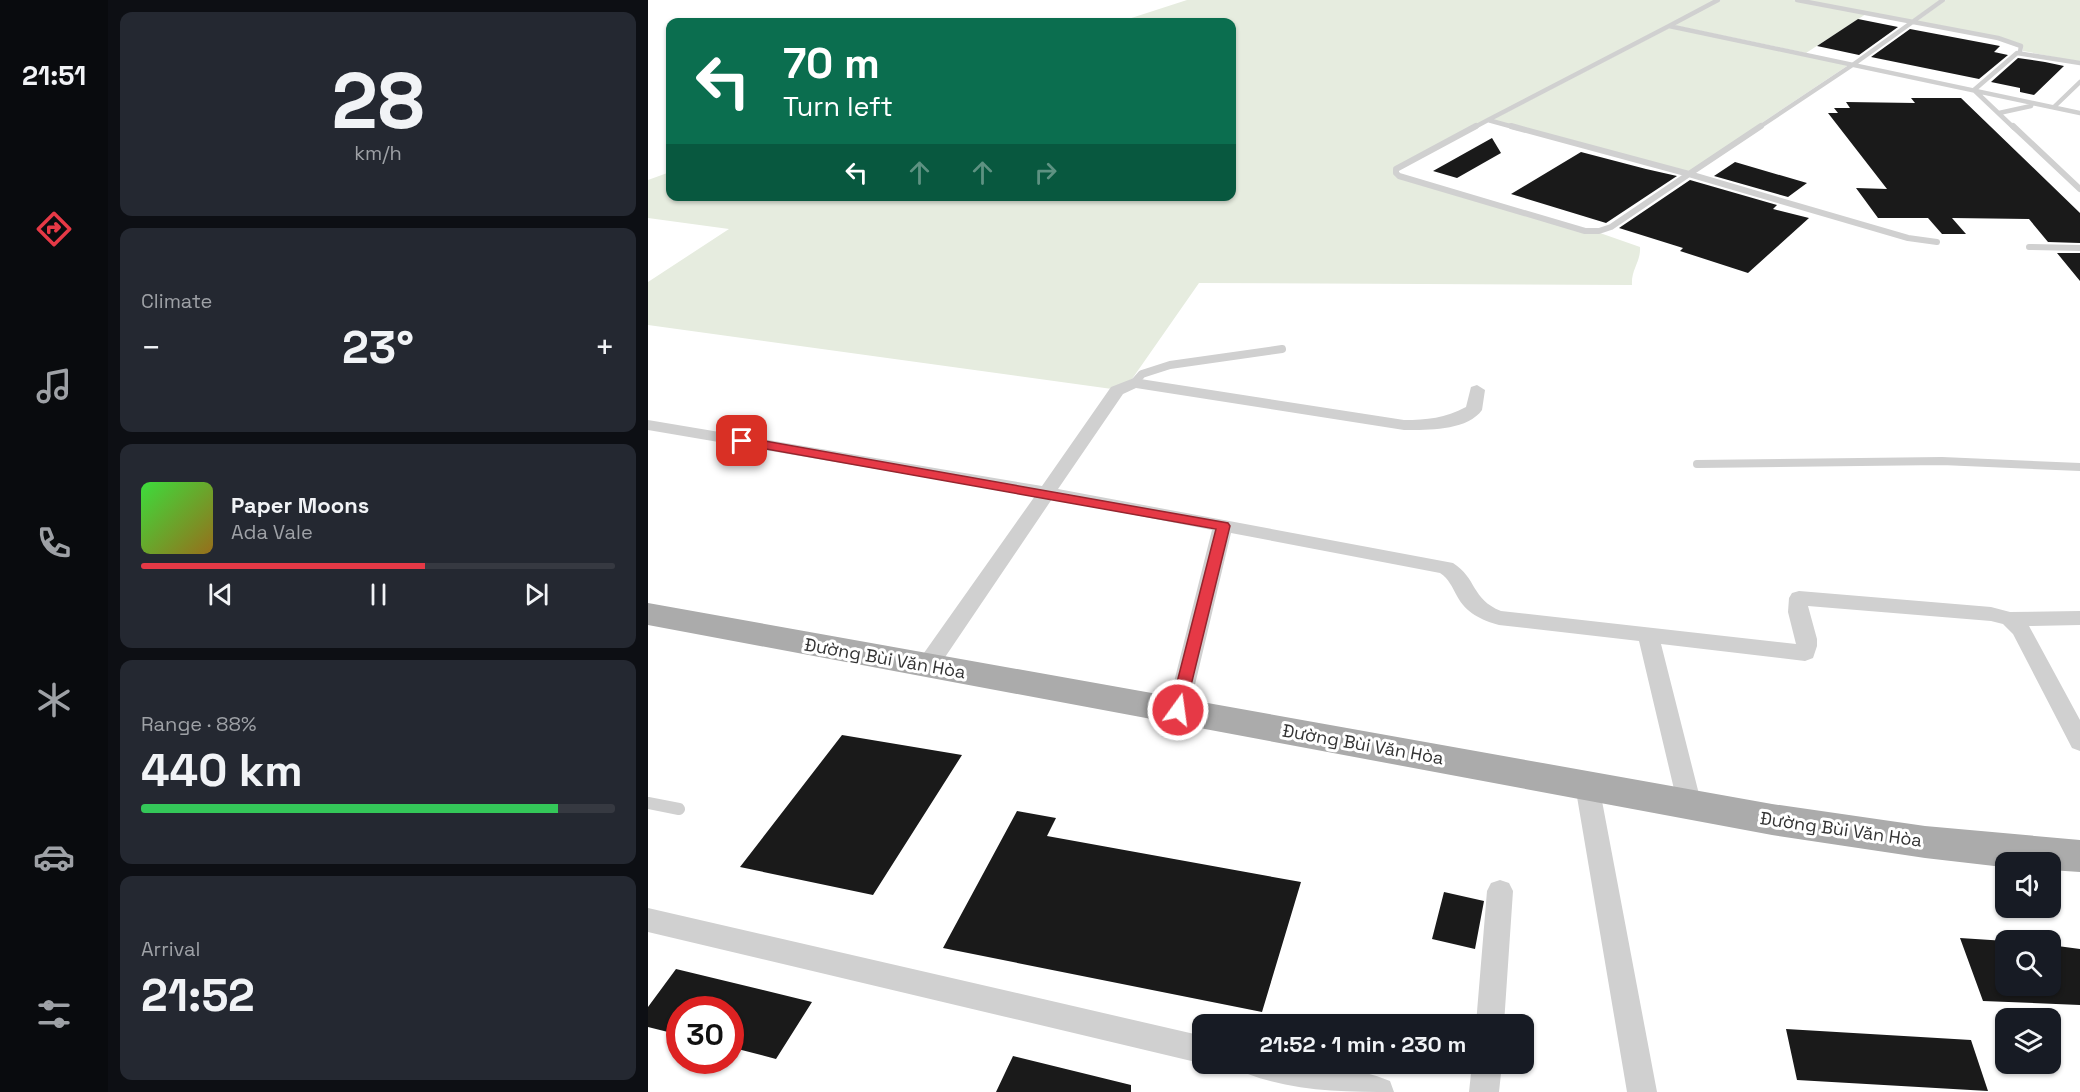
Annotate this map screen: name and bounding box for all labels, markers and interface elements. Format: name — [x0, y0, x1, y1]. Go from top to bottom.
text: 70 m — [783, 37, 880, 90]
icon: left — [684, 42, 762, 120]
text: 28 — [331, 51, 425, 151]
text: 21:51 — [22, 58, 86, 93]
text: Turn left — [783, 89, 893, 124]
text: km/h — [354, 140, 402, 166]
icon: left — [840, 156, 873, 189]
icon: ahead — [903, 156, 936, 189]
icon: ahead — [966, 156, 999, 189]
icon: right — [1029, 156, 1062, 189]
icon: directions — [33, 208, 75, 250]
text: Climate — [141, 288, 212, 314]
text: 23° — [342, 319, 414, 376]
text: − — [141, 327, 161, 369]
text: + — [595, 327, 615, 369]
icon: music — [33, 365, 75, 407]
pin — [716, 415, 767, 466]
icon: arrive — [725, 424, 758, 457]
text: Paper Moons — [231, 491, 369, 519]
text: Ada Vale — [231, 519, 313, 545]
icon: phone — [33, 522, 75, 564]
icon: previous — [204, 578, 237, 611]
icon: pause — [362, 578, 395, 611]
icon: next — [520, 578, 553, 611]
street label: Đường Bùi Văn Hòa — [803, 632, 967, 684]
position arrow — [1146, 678, 1210, 742]
icon: climate — [33, 679, 75, 721]
text: Range · 88% — [141, 711, 256, 737]
street label: Đường Bùi Văn Hòa — [1281, 718, 1445, 770]
text: 440 km — [141, 742, 303, 799]
street label: Đường Bùi Văn Hòa — [1758, 806, 1924, 852]
icon: car — [33, 836, 75, 878]
map controls — [1995, 852, 2061, 1074]
button: sound — [1995, 852, 2061, 918]
button: search — [1995, 930, 2061, 996]
text: Arrival — [141, 936, 200, 962]
text: 21:52 — [141, 967, 255, 1024]
icon: filters — [33, 993, 75, 1035]
speed limit sign: 30 — [666, 996, 744, 1074]
button: layers — [1995, 1008, 2061, 1074]
text: 21:52 · 1 min · 230 m — [1260, 1030, 1466, 1058]

